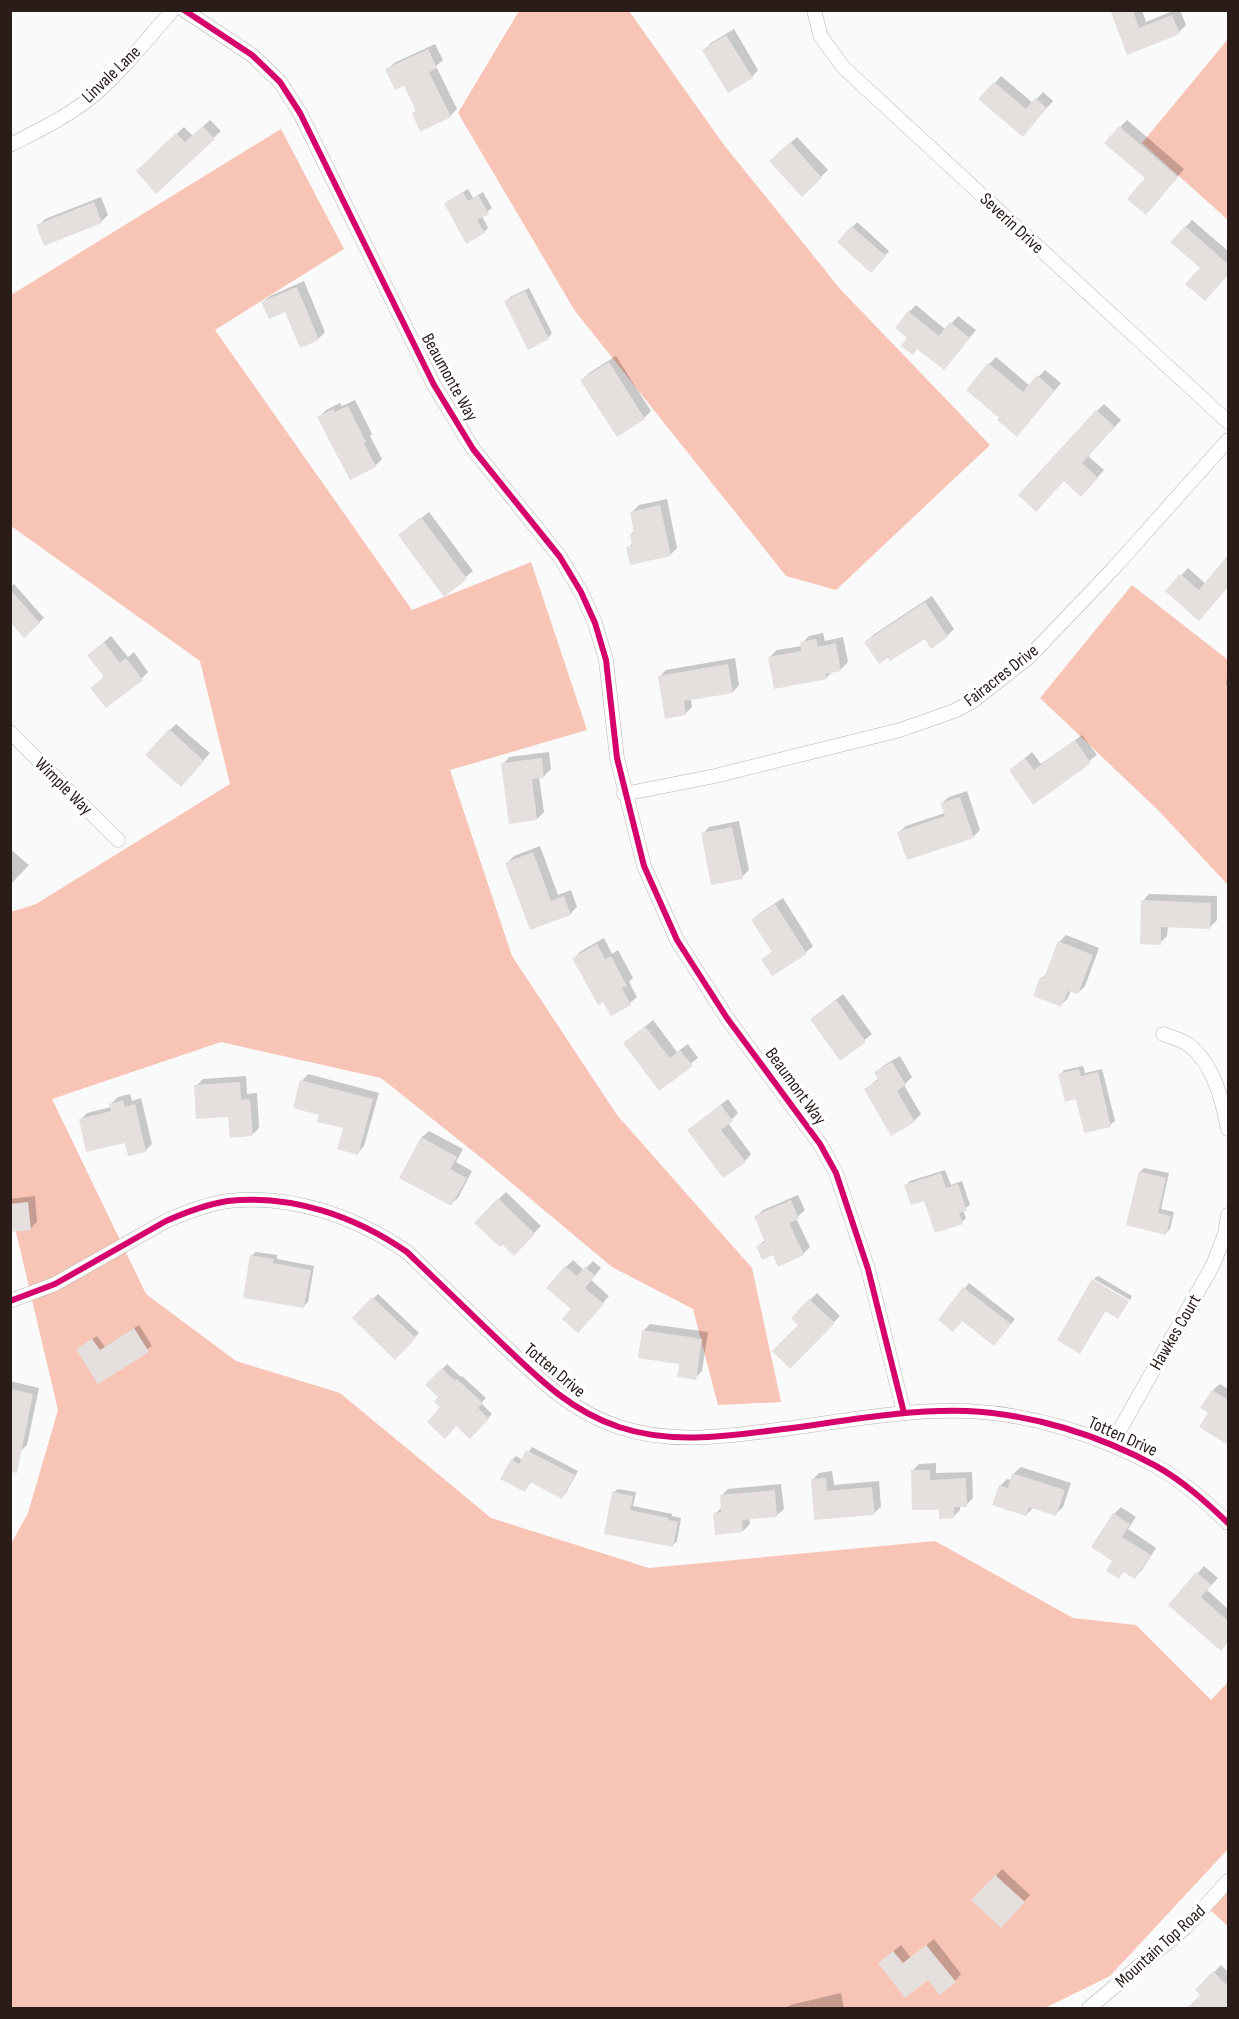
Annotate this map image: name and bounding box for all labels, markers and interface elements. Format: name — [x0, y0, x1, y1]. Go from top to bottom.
street label: Linvale Lane — [78, 41, 145, 107]
street label: Severin Drive — [975, 189, 1048, 258]
street label: Beaumonte Way — [417, 330, 482, 425]
street label: Fairacres Drive — [960, 640, 1043, 711]
street label: Wimple Way — [31, 753, 97, 819]
street label: Beaumont Way — [761, 1044, 831, 1129]
street label: Hawkes Court — [1145, 1290, 1206, 1374]
street label: Totten Drive — [520, 1339, 590, 1402]
street label: Totten Drive — [1085, 1412, 1161, 1461]
street label: Mountain Top Road — [1111, 1901, 1210, 1992]

